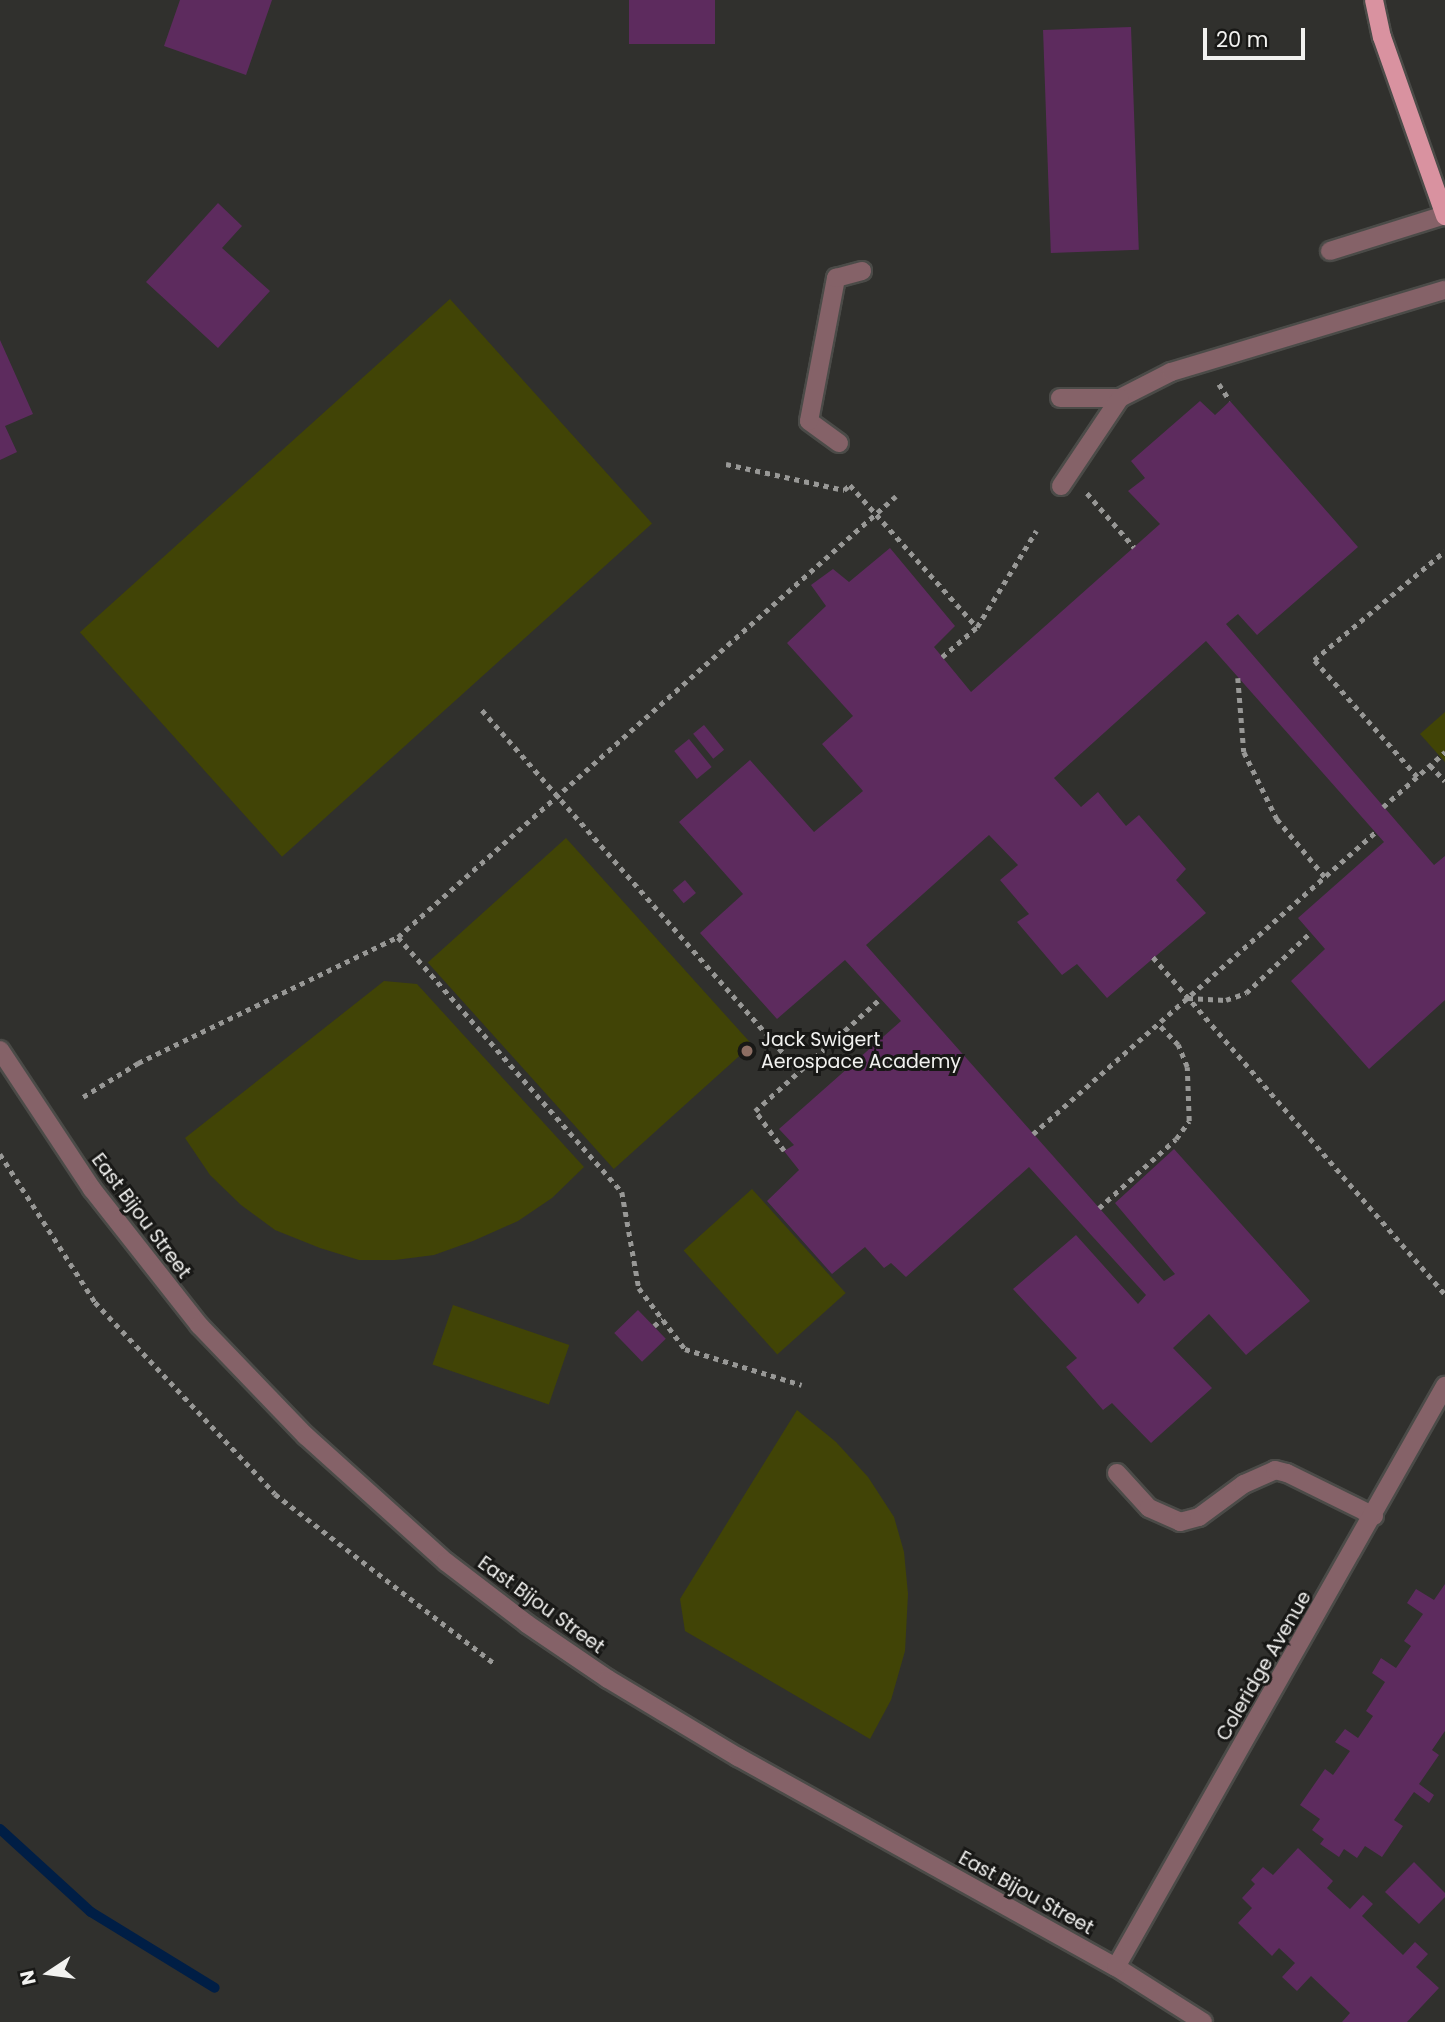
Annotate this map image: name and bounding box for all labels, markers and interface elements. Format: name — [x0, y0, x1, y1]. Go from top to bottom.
scale bar — [1207, 14, 1308, 58]
text: 20 m — [1216, 25, 1269, 54]
place label: Jack Swigert Aerospace Academy — [761, 1029, 961, 1073]
marker: Jack Swigert Aerospace Academy — [739, 1043, 755, 1059]
street label: East Bijou Street — [87, 1149, 195, 1283]
street label: East Bijou Street — [473, 1552, 609, 1658]
street label: Coleridge Avenue — [1212, 1587, 1316, 1745]
street label: East Bijou Street — [955, 1847, 1097, 1939]
north arrow — [14, 1938, 84, 2008]
text: N — [13, 1968, 43, 1988]

